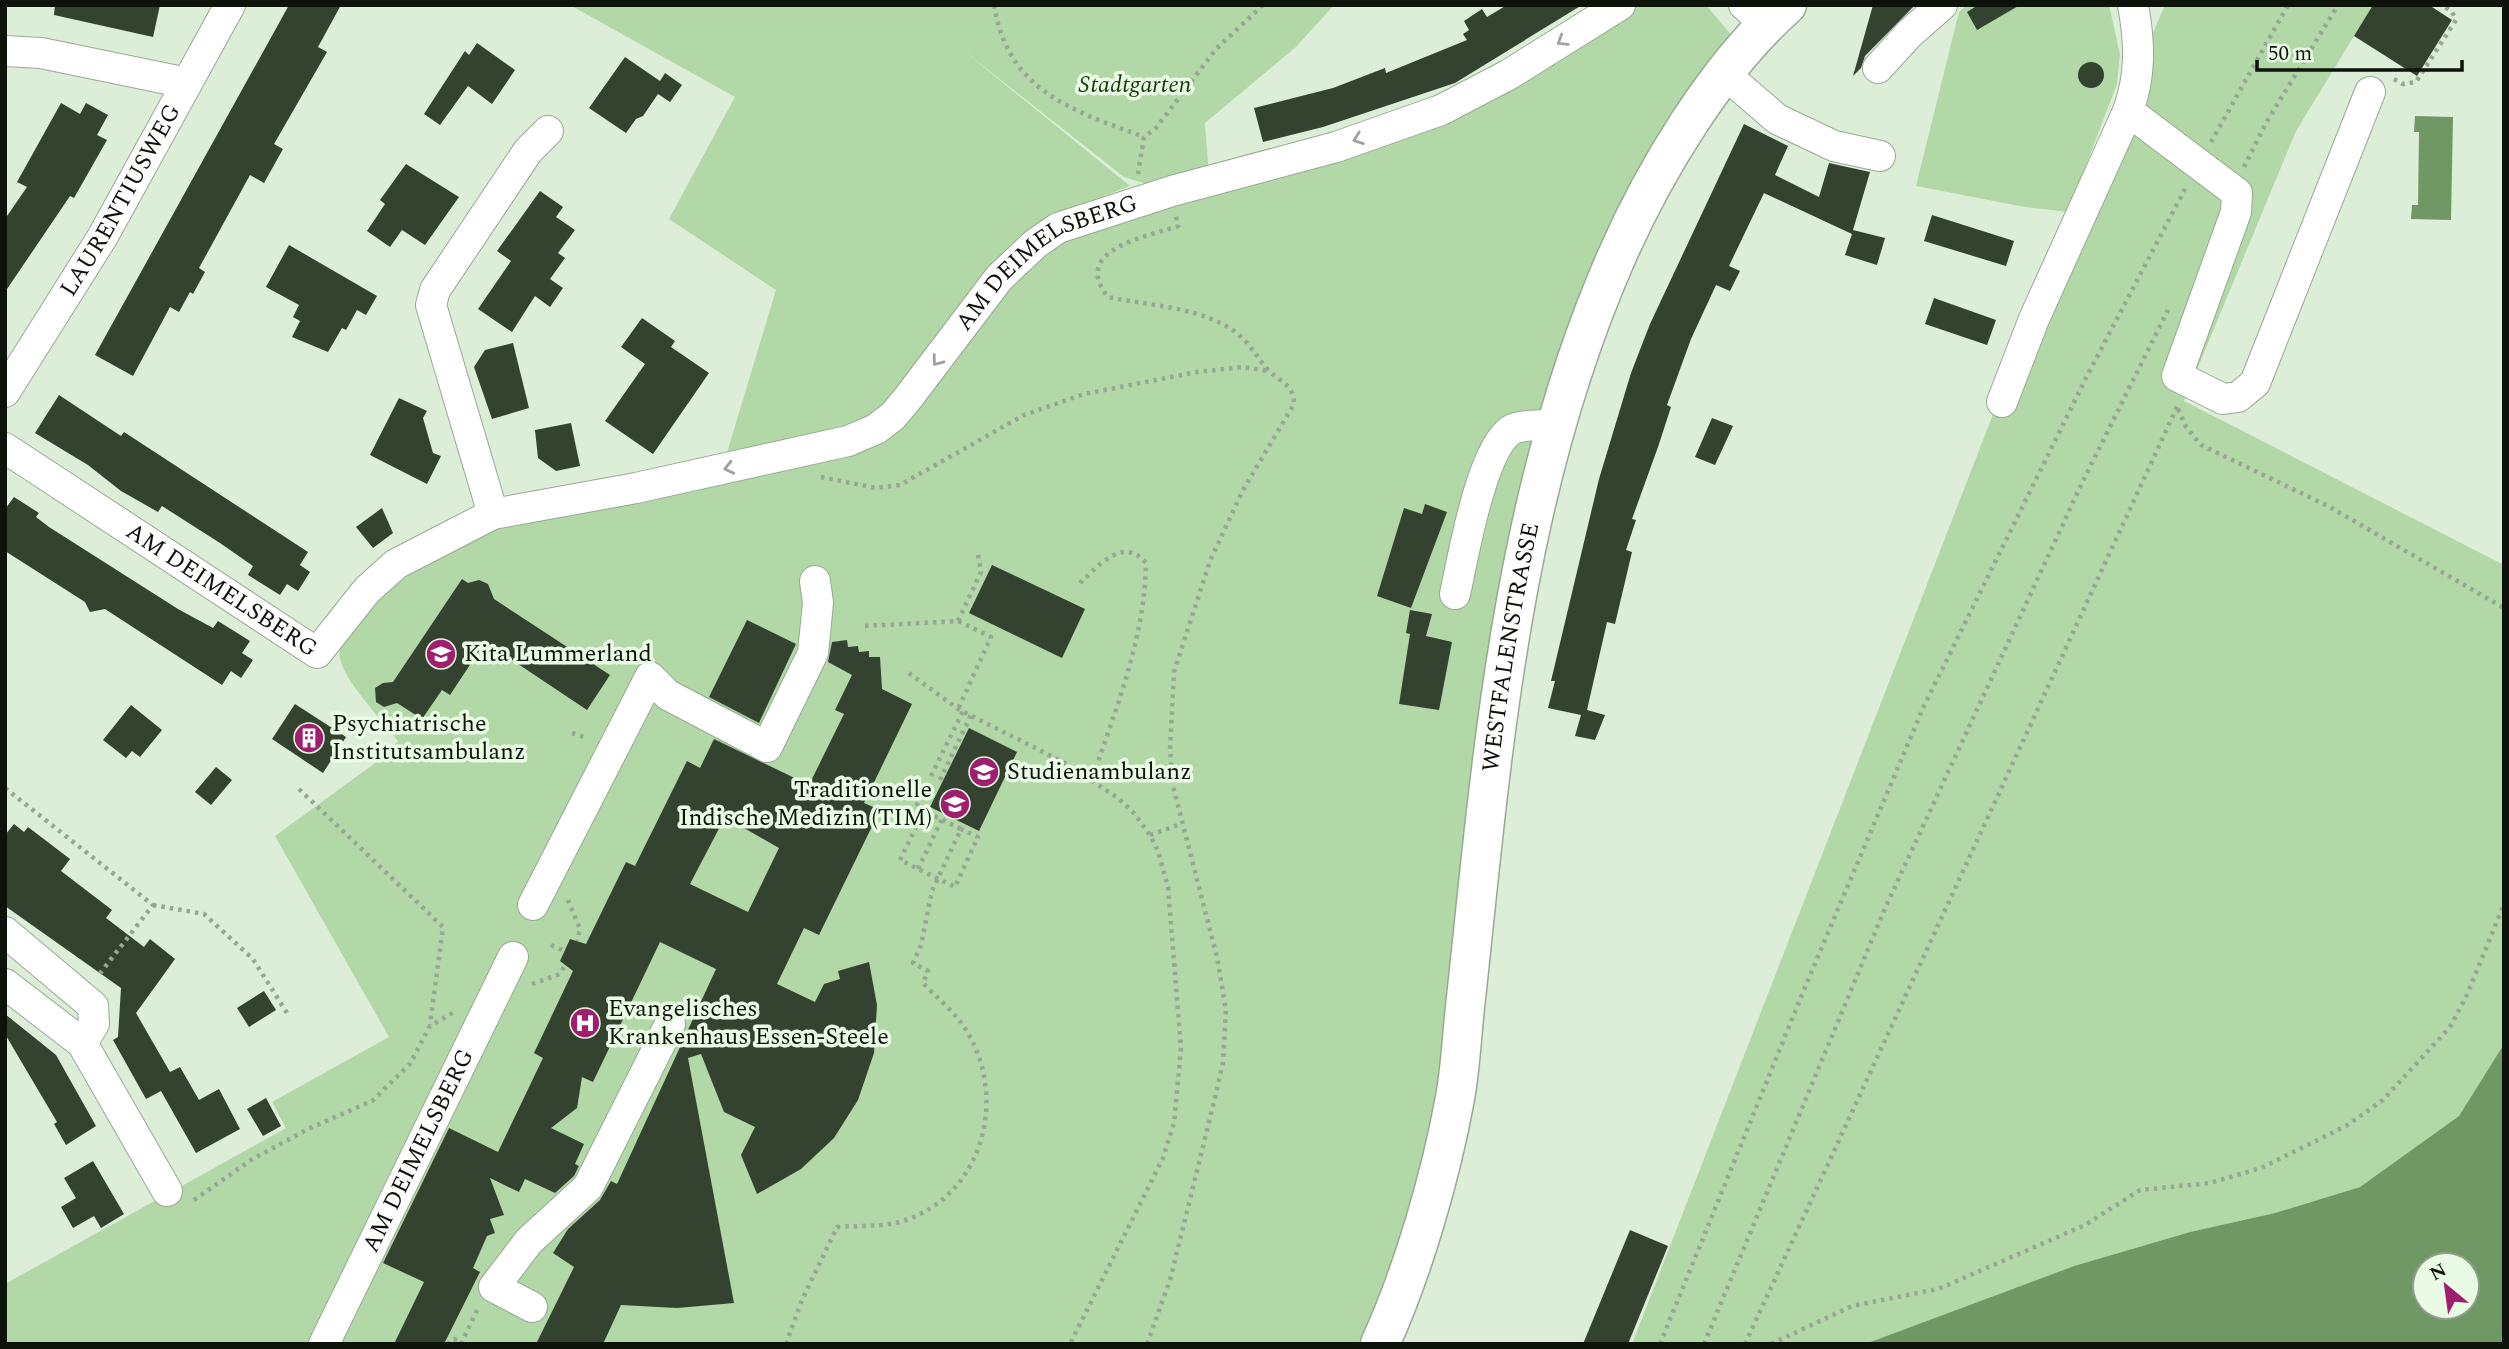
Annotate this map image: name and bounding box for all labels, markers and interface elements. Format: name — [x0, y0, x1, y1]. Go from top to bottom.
scale bar — [2257, 28, 2462, 72]
one-way arrow — [1557, 33, 1570, 46]
text: 50 m — [2268, 38, 2312, 70]
park label: Stadtgarten — [1078, 67, 1192, 103]
street label: LAURENTIUSWEG — [51, 97, 190, 304]
one-way arrow — [1352, 131, 1364, 145]
street label: AM DEIMELSBERG — [947, 185, 1142, 339]
one-way arrow — [932, 353, 945, 365]
one-way arrow — [723, 459, 735, 474]
street label: AM DEIMELSBERG — [118, 514, 325, 667]
street label: WESTFALENSTRASSE — [1473, 519, 1549, 774]
place label: Kita Lummerland — [464, 636, 652, 672]
school or university icon: Kita Lummerland — [424, 637, 458, 671]
place label: Psychiatrische Institutsambulanz — [332, 706, 526, 770]
building icon: Psychiatrische Institutsambulanz — [292, 721, 326, 755]
place label: Studienambulanz — [1007, 754, 1192, 790]
school or university icon: Studienambulanz — [967, 755, 1001, 789]
place label: Traditionelle Indische Medizin (TIM) — [679, 772, 932, 836]
school or university icon: Traditionelle Indische Medizin (TIM) — [938, 787, 972, 821]
place label: Evangelisches Krankenhaus Essen-Steele — [608, 991, 889, 1055]
hospital icon: Evangelisches Krankenhaus Essen-Steele — [568, 1006, 602, 1040]
street label: AM DEIMELSBERG — [353, 1043, 483, 1259]
north arrow — [2411, 1251, 2481, 1321]
text: N — [2425, 1256, 2452, 1289]

